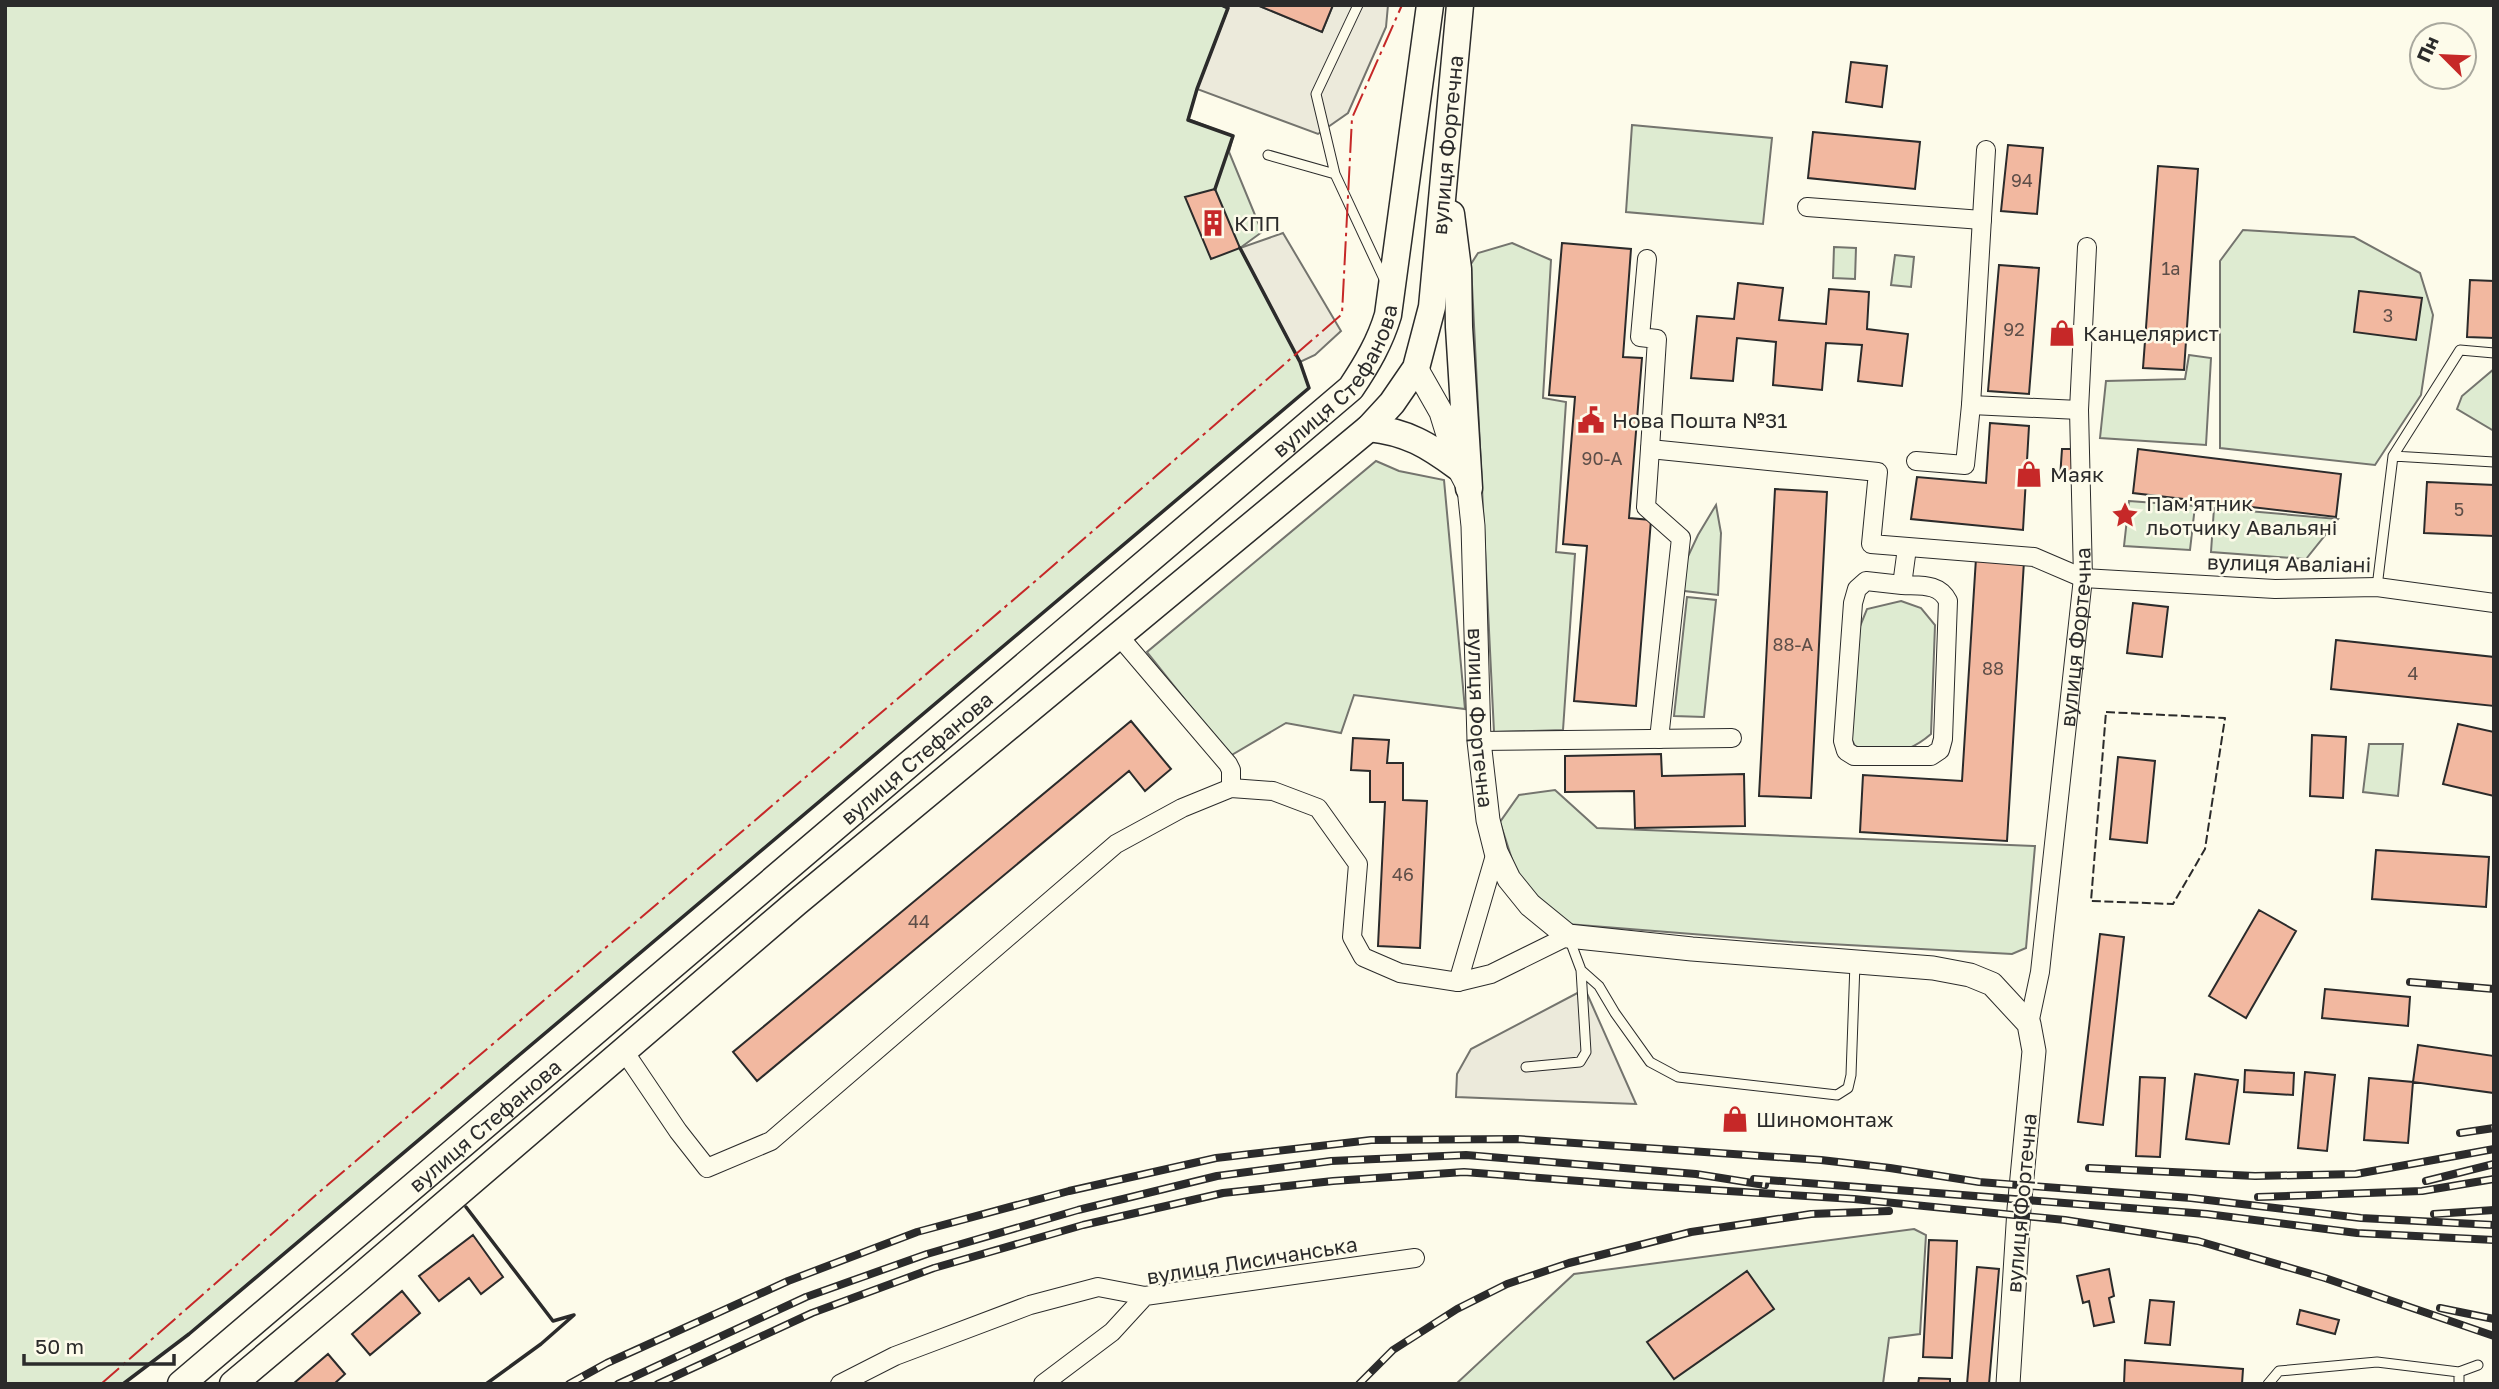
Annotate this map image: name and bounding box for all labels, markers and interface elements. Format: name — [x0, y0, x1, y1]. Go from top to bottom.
north arrow — [2408, 21, 2478, 91]
text: Пн — [2411, 32, 2443, 65]
street label: вулиця Фортечна — [1426, 54, 1468, 236]
house number: 94 — [2011, 169, 2033, 191]
building icon: КПП — [1198, 208, 1228, 238]
place label: КПП — [1234, 210, 1280, 236]
house number: 1а — [2162, 257, 2180, 279]
street label: вулиця Стефанова — [1267, 303, 1402, 462]
house number: 3 — [2383, 304, 2393, 326]
house number: 92 — [2003, 318, 2025, 340]
shop icon: Канцелярист — [2047, 318, 2077, 348]
place label: Канцелярист — [2083, 320, 2219, 346]
public building icon: Нова Пошта №31 — [1576, 405, 1606, 435]
place label: Нова Пошта №31 — [1612, 407, 1787, 433]
house number: 90-А — [1582, 447, 1622, 469]
shop icon: Маяк — [2014, 459, 2044, 489]
place label: Маяк — [2050, 461, 2104, 487]
place label: Пам'ятник льотчику Авальяні — [2146, 490, 2337, 540]
house number: 5 — [2454, 498, 2464, 520]
place icon: Пам'ятник льотчику Авальяні — [2110, 500, 2140, 530]
street label: вулиця Фортечна — [2054, 547, 2096, 728]
street label: вулиця Аваліані — [2207, 549, 2371, 577]
street label: вулиця Фортечна — [1463, 627, 1500, 809]
house number: 88-А — [1773, 633, 1813, 655]
house number: 88 — [1982, 657, 2004, 679]
house number: 4 — [2408, 662, 2419, 684]
street label: вулиця Стефанова — [835, 686, 998, 830]
house number: 46 — [1392, 863, 1414, 885]
house number: 44 — [908, 910, 930, 932]
street label: вулиця Стефанова — [403, 1053, 566, 1197]
shop icon: Шиномонтаж — [1720, 1104, 1750, 1134]
place label: Шиномонтаж — [1756, 1106, 1894, 1132]
street label: вулиця Фортечна — [2000, 1112, 2042, 1294]
street label: вулиця Лисичанська — [1145, 1231, 1359, 1289]
scale bar — [24, 1322, 175, 1366]
text: 50 m — [35, 1333, 84, 1359]

